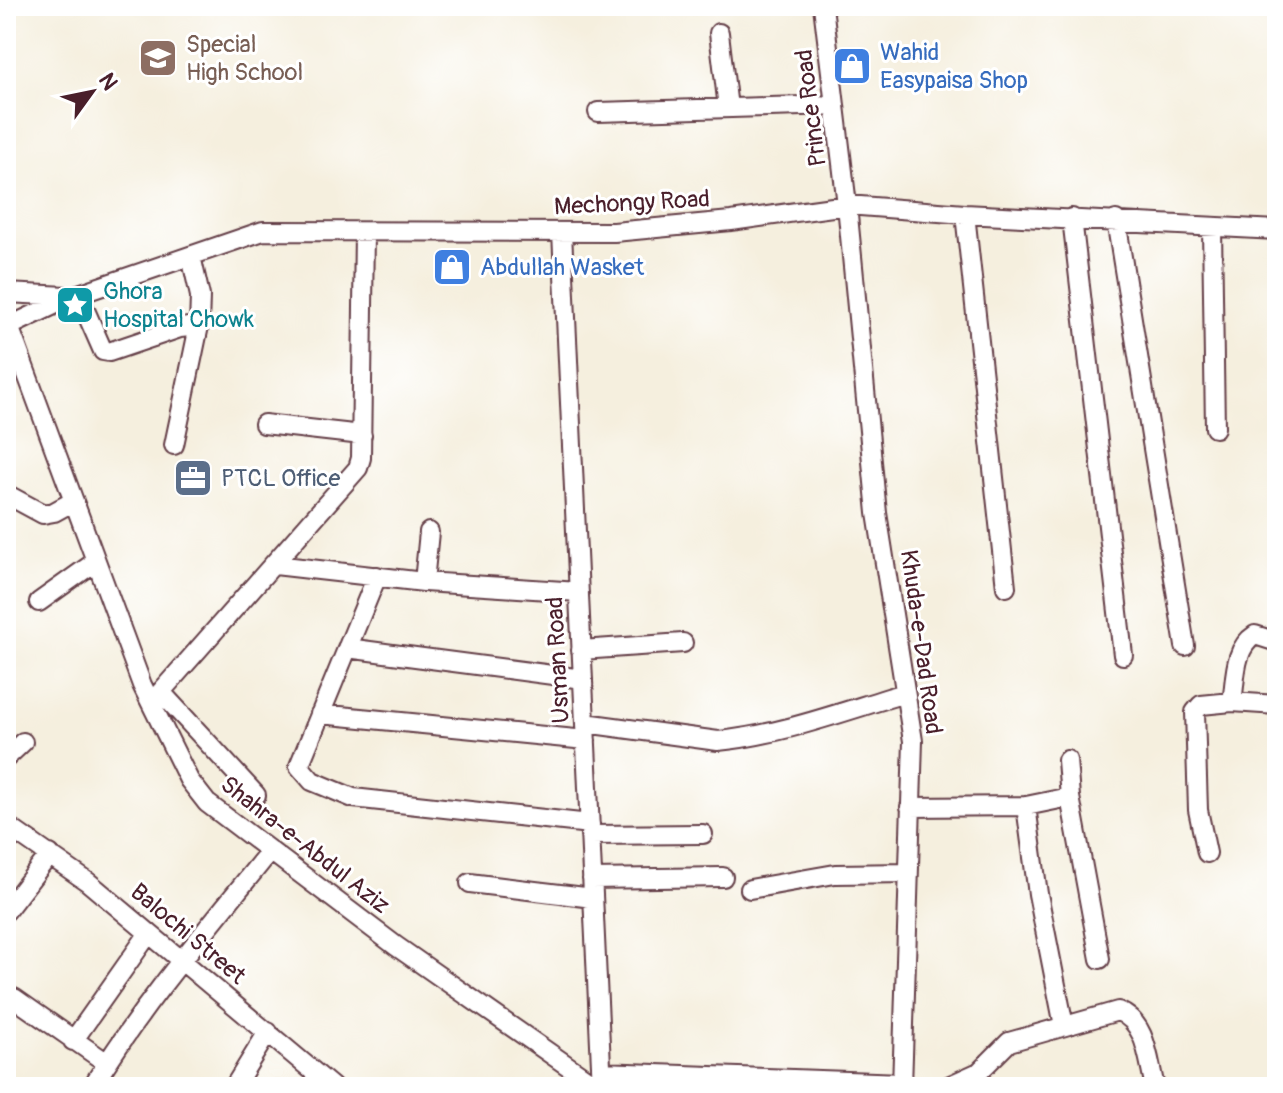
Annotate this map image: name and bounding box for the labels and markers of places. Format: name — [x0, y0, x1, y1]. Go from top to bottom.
place label: Special High School — [186, 30, 303, 87]
school or university icon: Special High School — [137, 37, 179, 79]
place label: Wahid Easypaisa Shop — [880, 38, 1028, 95]
shop icon: Wahid Easypaisa Shop — [831, 45, 873, 87]
shop icon: Abdullah Wasket — [431, 246, 473, 288]
place label: Abdullah Wasket — [480, 253, 644, 282]
place label: Ghora Hospital Chowk — [103, 277, 254, 334]
place icon: Ghora Hospital Chowk — [54, 284, 96, 326]
office icon: PTCL Office — [172, 457, 214, 499]
place label: PTCL Office — [221, 464, 341, 493]

